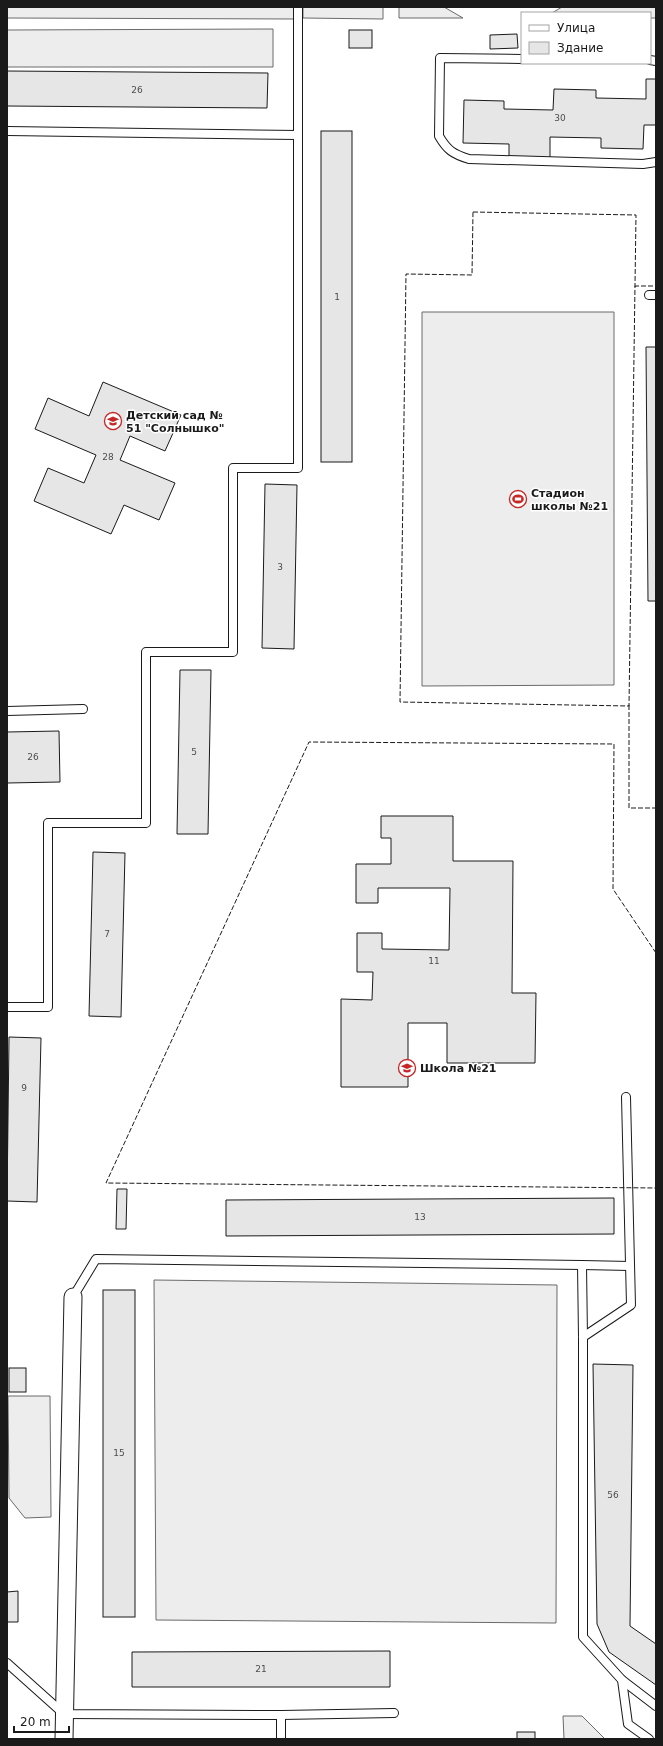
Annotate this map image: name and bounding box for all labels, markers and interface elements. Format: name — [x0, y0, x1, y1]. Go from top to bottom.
legend — [521, 12, 651, 64]
text: Улица — [557, 21, 595, 35]
text: Здание — [557, 41, 603, 55]
house number: 26 — [131, 85, 143, 95]
house number: 30 — [554, 113, 566, 123]
house number: 1 — [334, 292, 340, 302]
place label: Детский сад № 51 "Солнышко" — [126, 409, 225, 435]
school or university icon: Детский сад № 51 "Солнышко" — [103, 411, 123, 431]
house number: 28 — [102, 452, 114, 462]
place label: Стадион школы №21 — [531, 487, 608, 513]
sports icon: Стадион школы №21 — [508, 489, 528, 509]
house number: 3 — [277, 562, 283, 572]
house number: 5 — [191, 747, 197, 757]
house number: 26 — [27, 752, 39, 762]
house number: 7 — [104, 929, 110, 939]
house number: 11 — [428, 956, 440, 966]
school or university icon: Школа №21 — [397, 1058, 417, 1078]
place label: Школа №21 — [420, 1062, 496, 1075]
house number: 9 — [21, 1083, 27, 1093]
house number: 13 — [414, 1212, 426, 1222]
house number: 15 — [113, 1448, 125, 1458]
house number: 56 — [607, 1490, 619, 1500]
house number: 21 — [255, 1664, 267, 1674]
scale bar — [14, 1708, 69, 1734]
text: 20 m — [20, 1715, 51, 1729]

